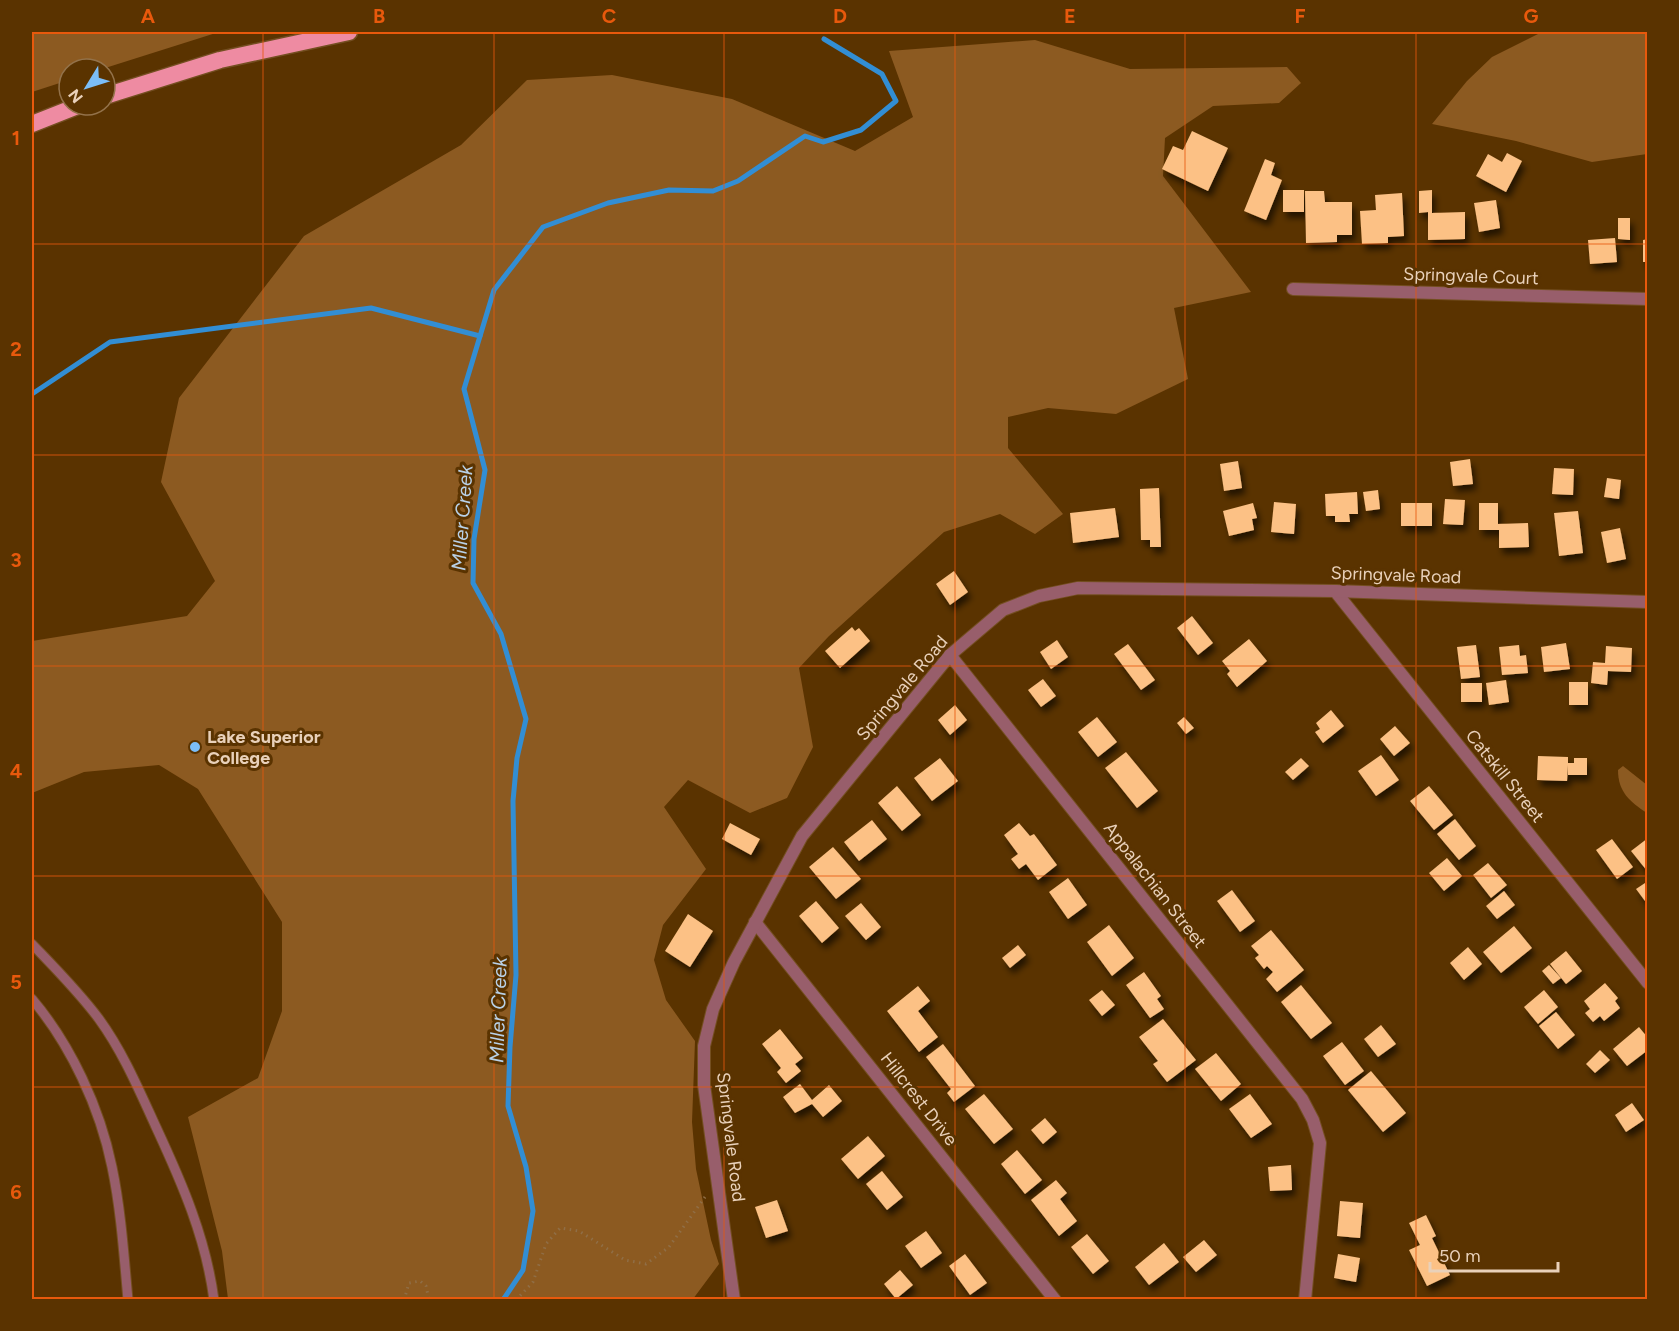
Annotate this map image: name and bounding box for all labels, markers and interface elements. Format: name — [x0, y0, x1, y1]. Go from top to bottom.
text: A — [141, 4, 156, 28]
text: B — [373, 4, 385, 28]
text: C — [602, 4, 616, 28]
text: D — [833, 4, 847, 28]
text: E — [1064, 4, 1076, 28]
text: F — [1294, 4, 1306, 28]
text: G — [1524, 4, 1539, 28]
north arrow — [57, 57, 117, 117]
text: N — [64, 85, 87, 107]
text: 1 — [12, 126, 20, 150]
street label: Springvale Court — [1403, 263, 1539, 289]
text: 2 — [10, 337, 22, 361]
water label: Miller Creek — [446, 463, 478, 572]
text: 3 — [10, 548, 22, 572]
street label: Springvale Road — [1330, 562, 1462, 588]
street label: Springvale Road — [852, 631, 952, 745]
street label: Catskill Street — [1461, 725, 1549, 827]
place label: Lake Superior College — [207, 726, 321, 769]
marker: Lake Superior College — [188, 740, 202, 754]
text: 4 — [10, 759, 23, 783]
street label: Appalachian Street — [1099, 818, 1211, 953]
water label: Miller Creek — [484, 955, 512, 1063]
text: 5 — [10, 970, 22, 994]
street label: Hillcrest Drive — [876, 1048, 962, 1150]
street label: Springvale Road — [712, 1071, 750, 1203]
text: 6 — [10, 1180, 22, 1204]
scale bar — [1430, 1235, 1558, 1273]
text: 50 m — [1439, 1245, 1481, 1267]

